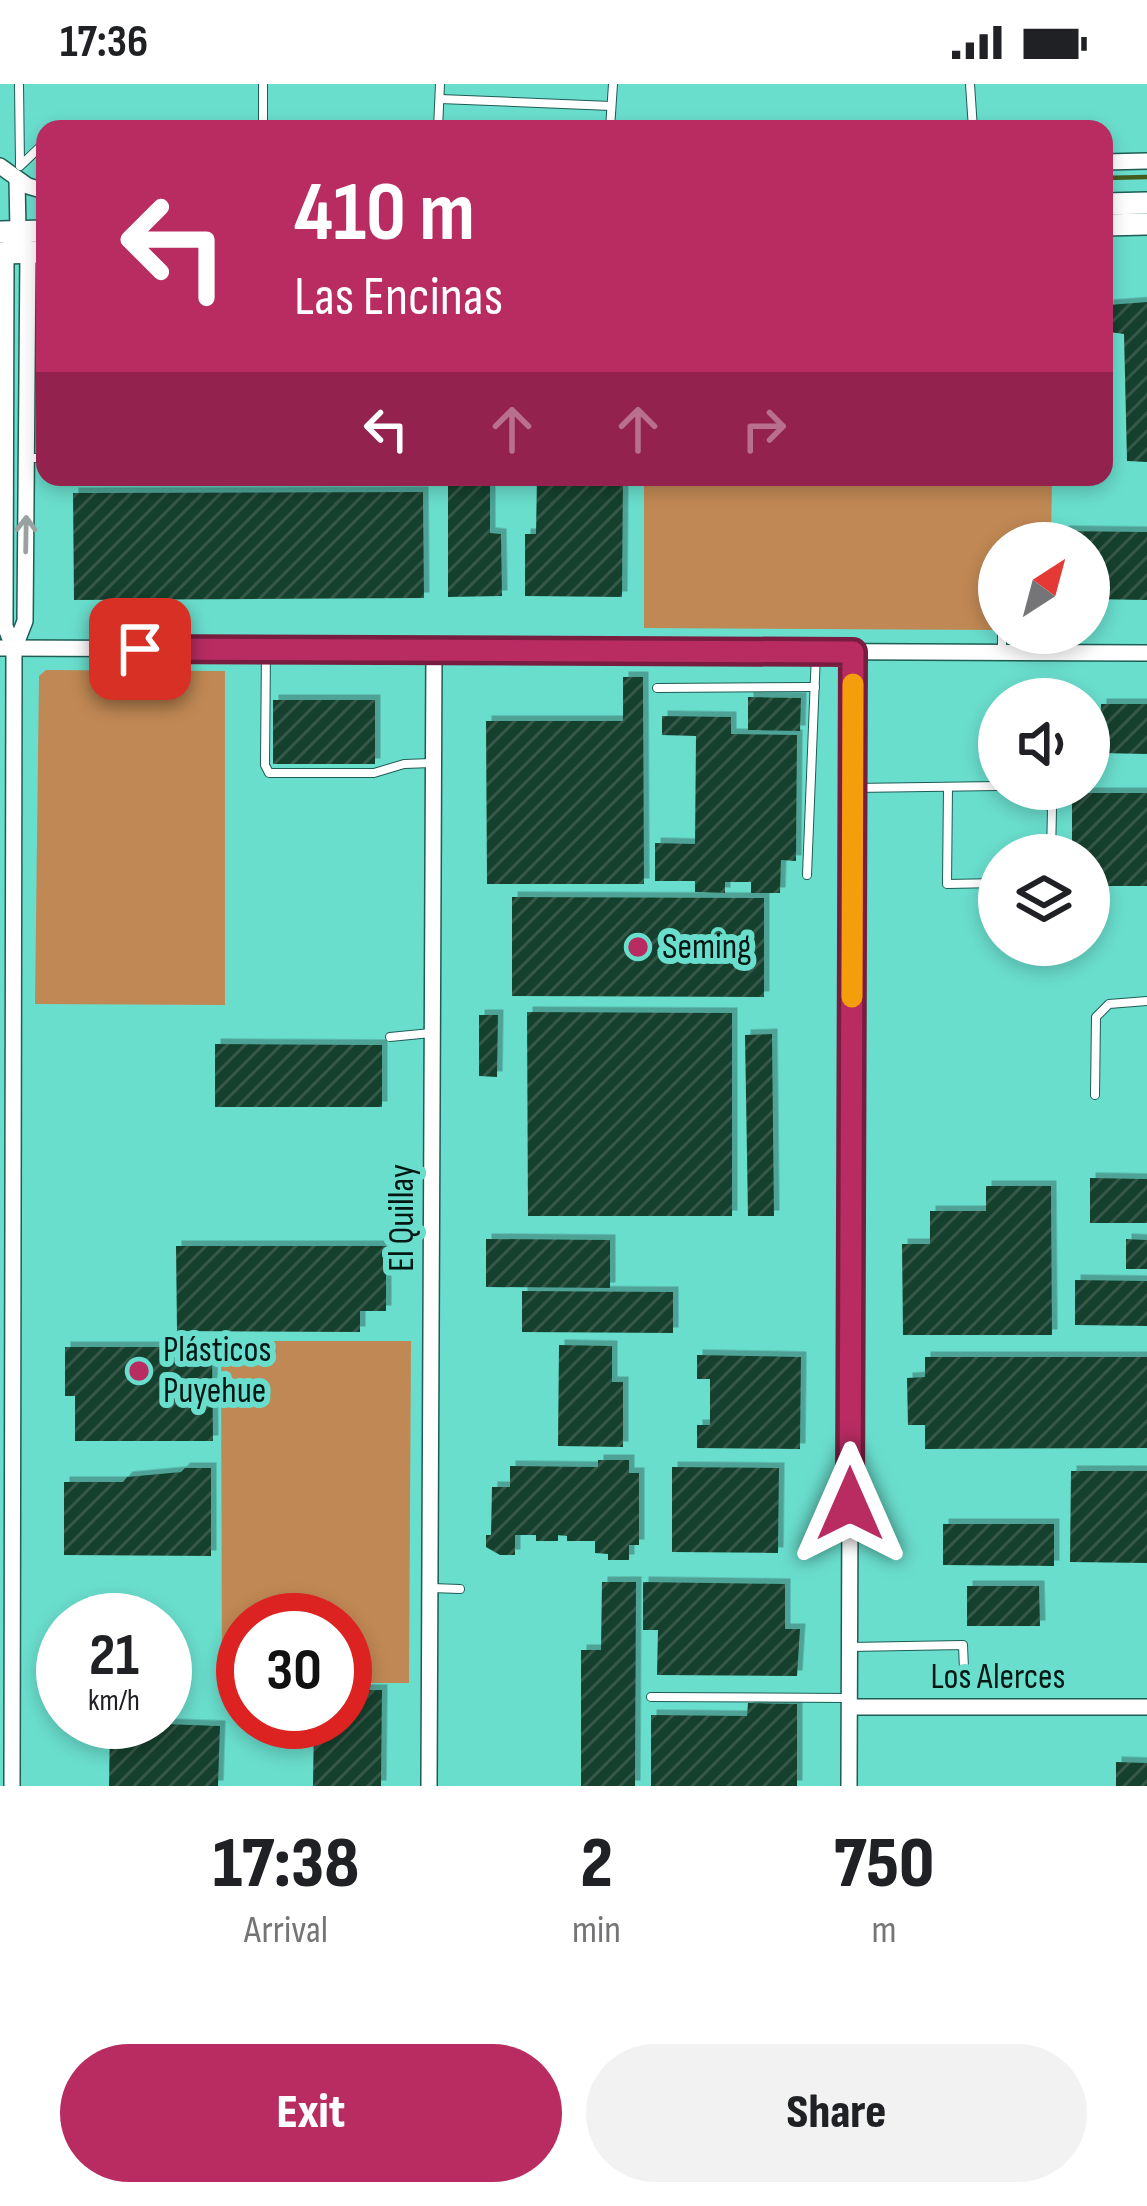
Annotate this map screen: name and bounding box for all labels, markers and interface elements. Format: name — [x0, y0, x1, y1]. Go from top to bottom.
text: 17:36 — [60, 15, 148, 70]
text: 410 m — [294, 163, 475, 264]
icon: left — [96, 168, 252, 324]
text: Las Encinas — [294, 265, 503, 330]
icon: left — [353, 396, 419, 462]
icon: ahead — [479, 396, 545, 462]
icon: ahead — [605, 396, 671, 462]
icon: right — [731, 396, 797, 462]
one-way arrow — [14, 515, 37, 554]
north arrow — [978, 522, 1110, 654]
map controls — [978, 522, 1110, 966]
pin — [89, 598, 191, 700]
icon: arrive — [107, 616, 173, 682]
button: sound — [978, 678, 1110, 810]
button: layers — [978, 834, 1110, 966]
place label: Seming — [662, 926, 751, 969]
marker: Seming — [625, 934, 651, 960]
street label: El Quillay — [381, 1164, 424, 1272]
place label: Plásticos Puyehue — [163, 1329, 271, 1413]
marker: Plásticos Puyehue — [126, 1358, 152, 1384]
position arrow — [787, 1441, 913, 1567]
speed limit sign: 30 — [216, 1593, 372, 1749]
text: 21 — [89, 1620, 139, 1692]
street label: Los Alerces — [931, 1656, 1065, 1699]
text: km/h — [88, 1683, 140, 1719]
text: 17:38 — [213, 1821, 359, 1908]
text: 2 — [580, 1821, 613, 1908]
text: 750 — [834, 1821, 934, 1908]
text: Arrival — [244, 1907, 328, 1954]
text: min — [572, 1907, 621, 1954]
text: m — [871, 1907, 897, 1954]
button: Exit — [60, 2044, 562, 2182]
button: Share — [586, 2044, 1087, 2182]

